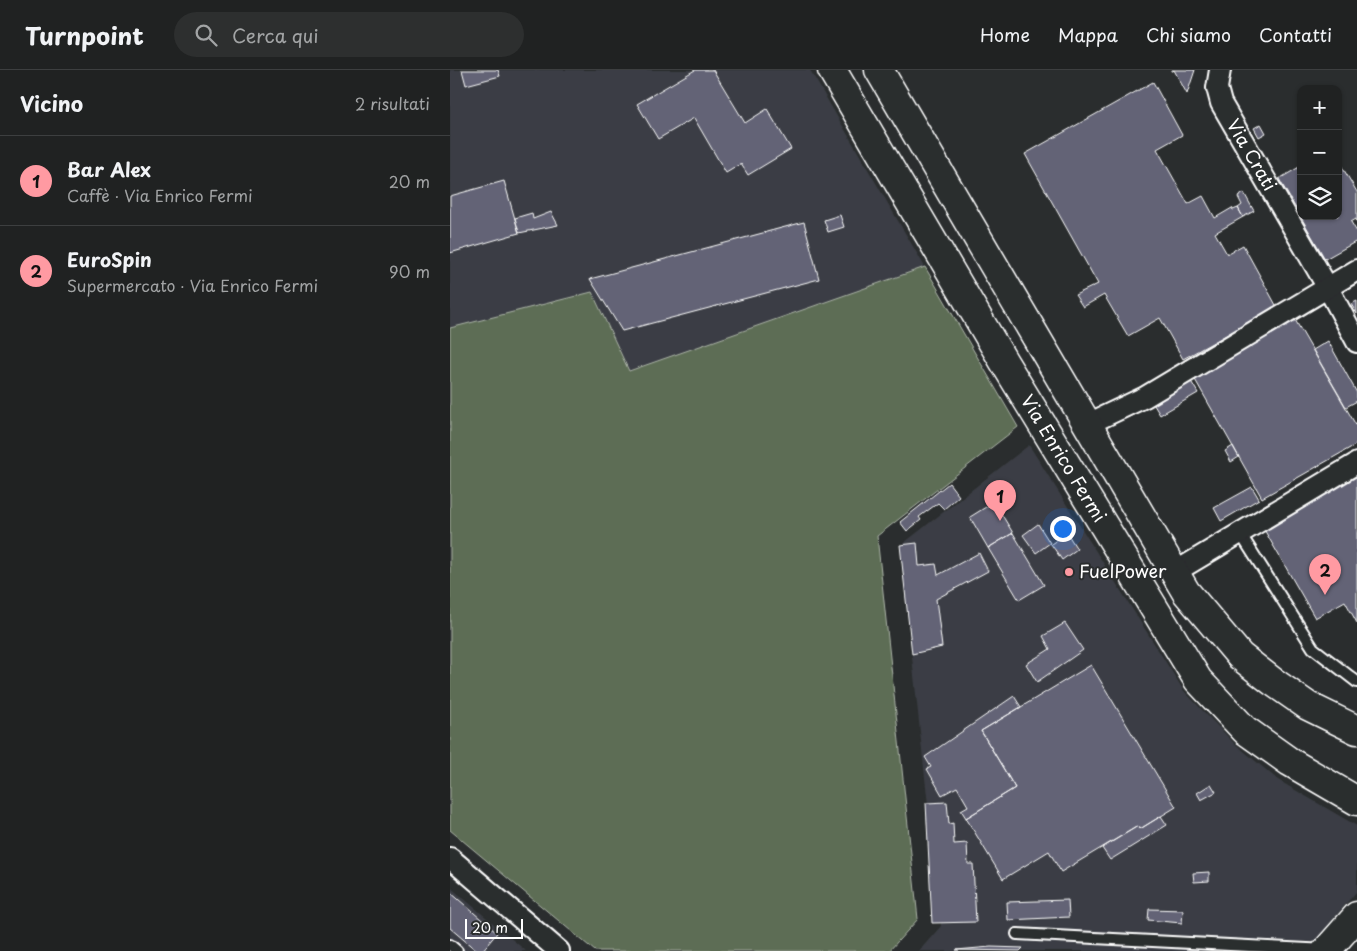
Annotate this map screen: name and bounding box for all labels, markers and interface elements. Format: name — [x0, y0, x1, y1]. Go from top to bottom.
search box — [174, 12, 524, 57]
text: Turnpoint — [25, 17, 144, 53]
icon: search — [192, 21, 220, 49]
text: Cerca qui — [232, 21, 319, 49]
text: Home — [980, 21, 1030, 48]
text: Mappa — [1058, 21, 1118, 48]
text: Chi siamo — [1146, 21, 1231, 48]
text: Contatti — [1259, 21, 1332, 48]
map controls — [1297, 85, 1342, 220]
button: + — [1297, 85, 1342, 130]
text: Vicino — [20, 87, 83, 119]
text: 2 risultati — [355, 91, 430, 115]
street label: Via Crati — [1221, 113, 1284, 195]
button: − — [1297, 130, 1342, 175]
text: Bar Alex — [67, 155, 151, 183]
text: 1 — [32, 169, 40, 193]
text: 20 m — [389, 169, 430, 193]
button: layers — [1297, 175, 1342, 220]
text: Caffè · Via Enrico Fermi — [67, 183, 253, 207]
text: EuroSpin — [67, 245, 152, 273]
text: 2 — [30, 259, 42, 283]
text: 90 m — [389, 259, 430, 283]
text: Supermercato · Via Enrico Fermi — [67, 273, 318, 297]
street label: Via Enrico Fermi — [1015, 389, 1114, 527]
pin: 1 — [984, 480, 1016, 521]
your location — [1050, 516, 1076, 542]
pin: 2 — [1309, 554, 1341, 595]
place label: FuelPower — [1079, 557, 1167, 584]
marker: FuelPower — [1063, 566, 1075, 578]
scale bar — [465, 916, 522, 939]
text: 20 m — [472, 917, 508, 938]

